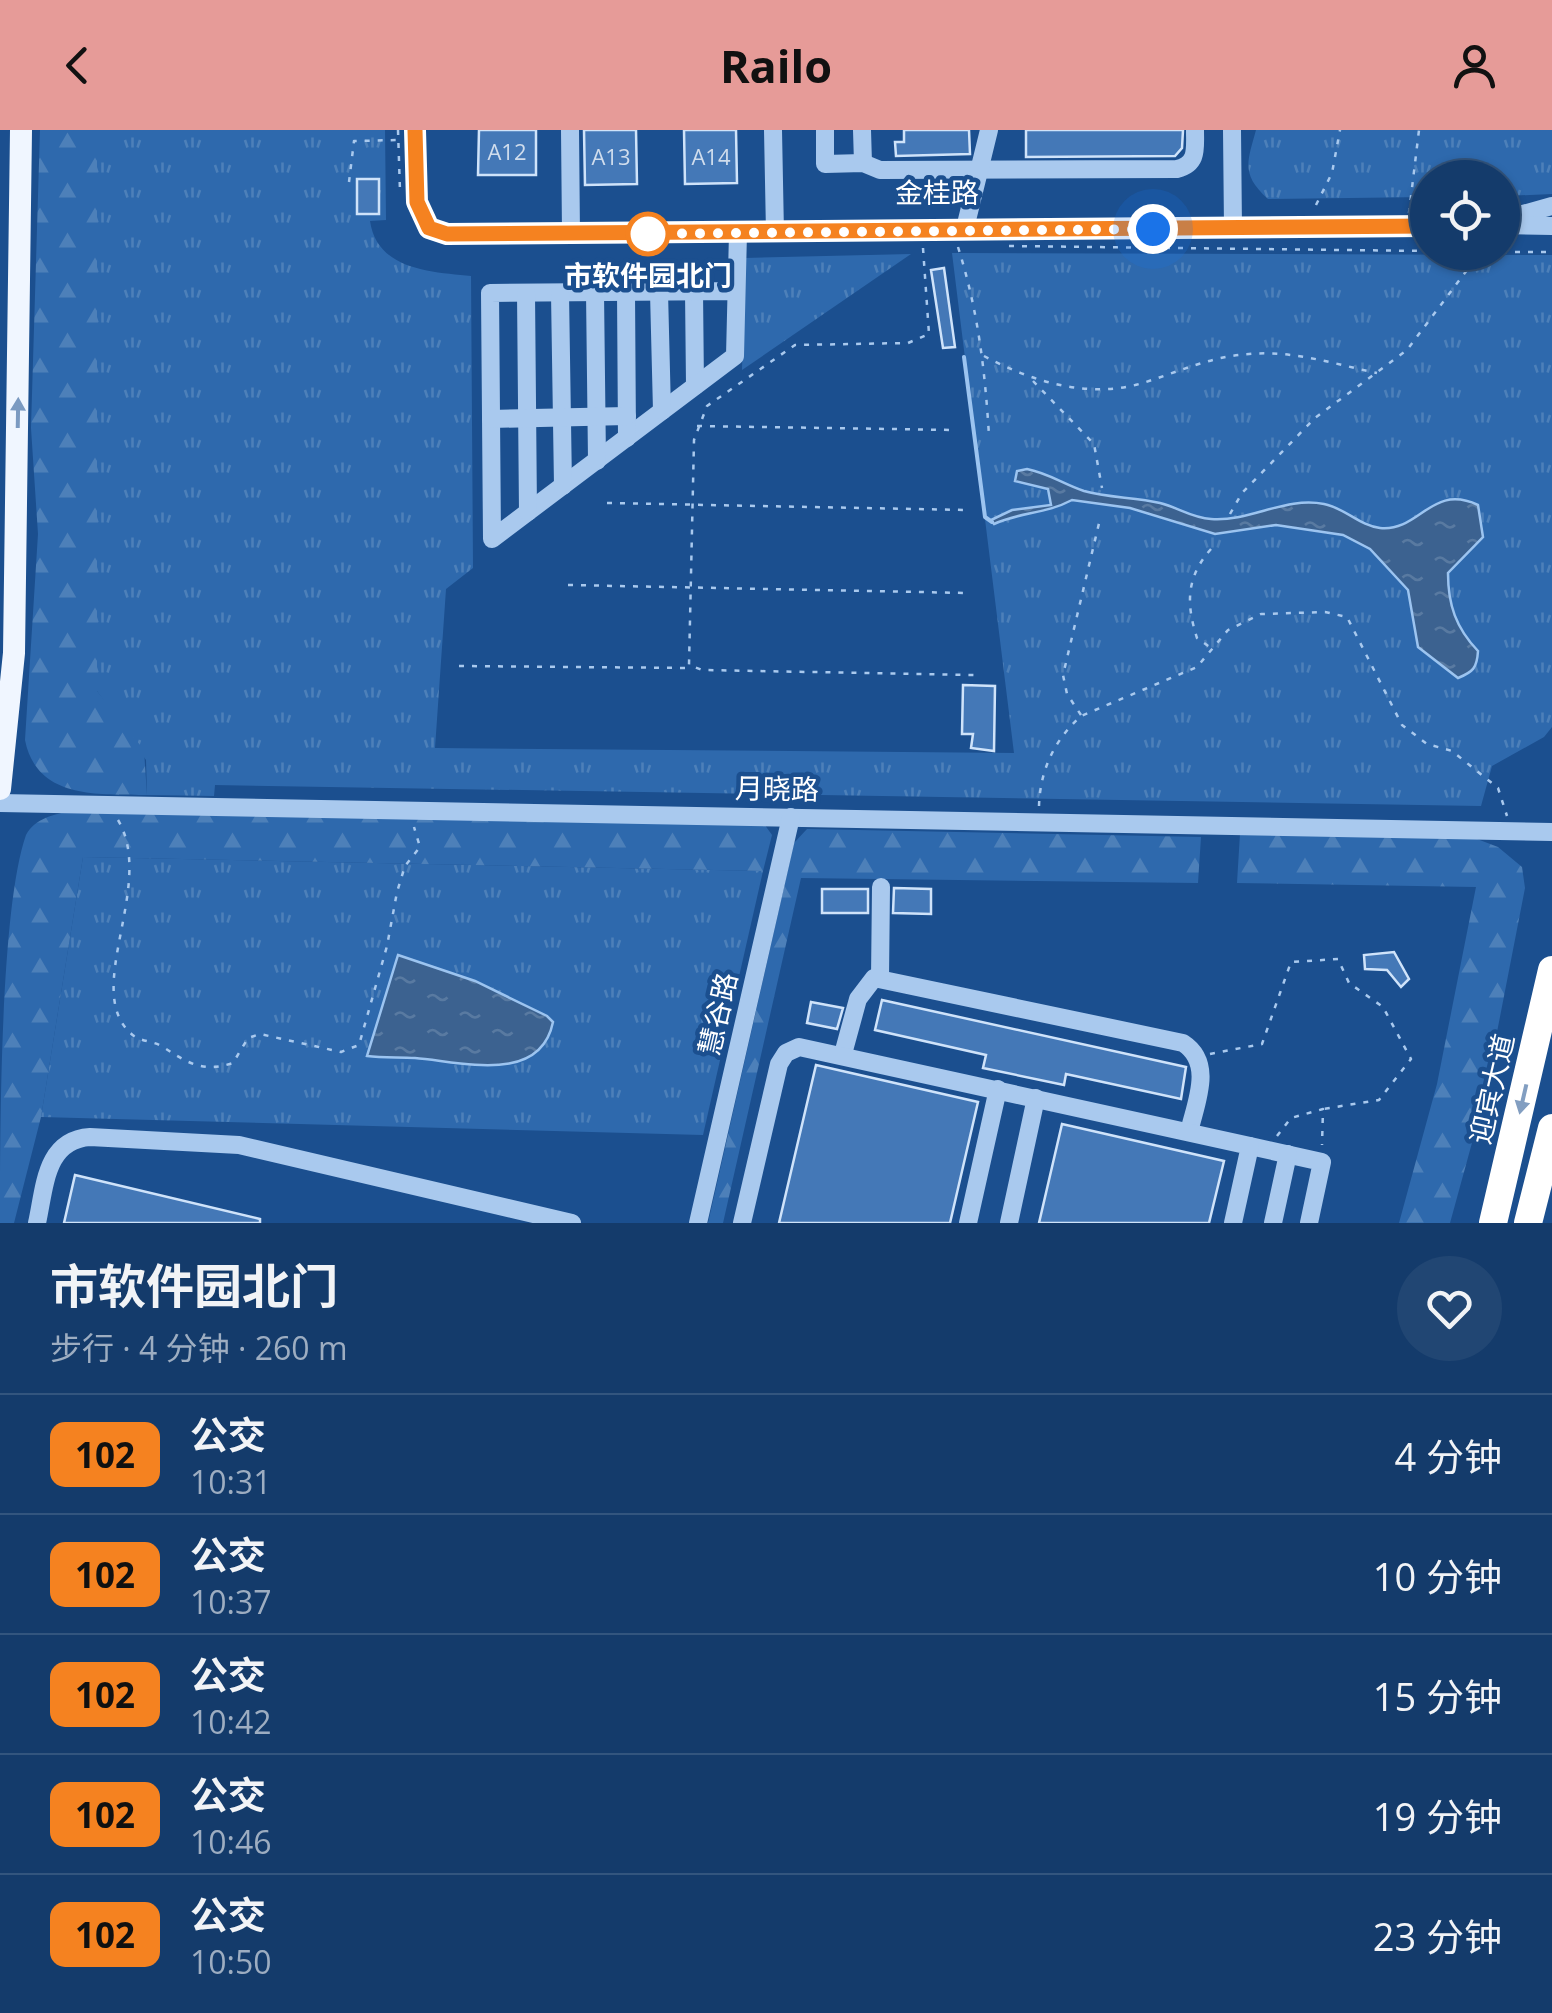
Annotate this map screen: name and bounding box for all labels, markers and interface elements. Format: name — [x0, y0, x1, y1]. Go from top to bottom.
text: Railo — [720, 35, 832, 96]
icon: back — [50, 38, 105, 93]
icon: person — [1447, 38, 1502, 93]
house number: A12 — [487, 136, 527, 166]
house number: A13 — [591, 141, 631, 171]
house number: A14 — [691, 141, 731, 171]
map controls — [1410, 160, 1520, 270]
button: locate — [1410, 160, 1520, 270]
street label: 金桂路 — [895, 173, 979, 211]
your location — [1128, 204, 1178, 254]
marker: 市软件园北门 — [627, 213, 669, 255]
place label: 市软件园北门 — [564, 256, 732, 294]
one-way arrow — [10, 396, 26, 428]
street label: 月晓路 — [735, 768, 819, 808]
street label: 慧谷路 — [689, 969, 745, 1059]
street label: 迎宾大道 — [1460, 1030, 1522, 1148]
one-way arrow — [1515, 1084, 1530, 1115]
text: 市软件园北门 — [50, 1253, 338, 1318]
button: heart — [1397, 1256, 1502, 1361]
text: 步行 · 4 分钟 · 260 m — [50, 1326, 348, 1369]
text: 公交 — [190, 1408, 266, 1460]
text: 4 分钟 — [1394, 1430, 1502, 1482]
text: 102 — [75, 1431, 135, 1478]
text: 10:31 — [190, 1460, 272, 1503]
text: 公交 — [190, 1528, 266, 1580]
text: 10 分钟 — [1373, 1550, 1502, 1602]
text: 102 — [75, 1551, 135, 1598]
text: 10:37 — [190, 1580, 272, 1623]
text: 公交 — [190, 1648, 266, 1700]
text: 15 分钟 — [1373, 1670, 1502, 1722]
text: 102 — [75, 1671, 135, 1718]
text: 10:42 — [190, 1700, 272, 1743]
text: 公交 — [190, 1768, 266, 1820]
text: 19 分钟 — [1373, 1790, 1502, 1842]
text: 102 — [75, 1791, 135, 1838]
text: 10:46 — [190, 1820, 272, 1863]
text: 公交 — [190, 1888, 266, 1940]
text: 23 分钟 — [1373, 1910, 1502, 1962]
text: 102 — [75, 1911, 135, 1958]
text: 10:50 — [190, 1940, 272, 1983]

